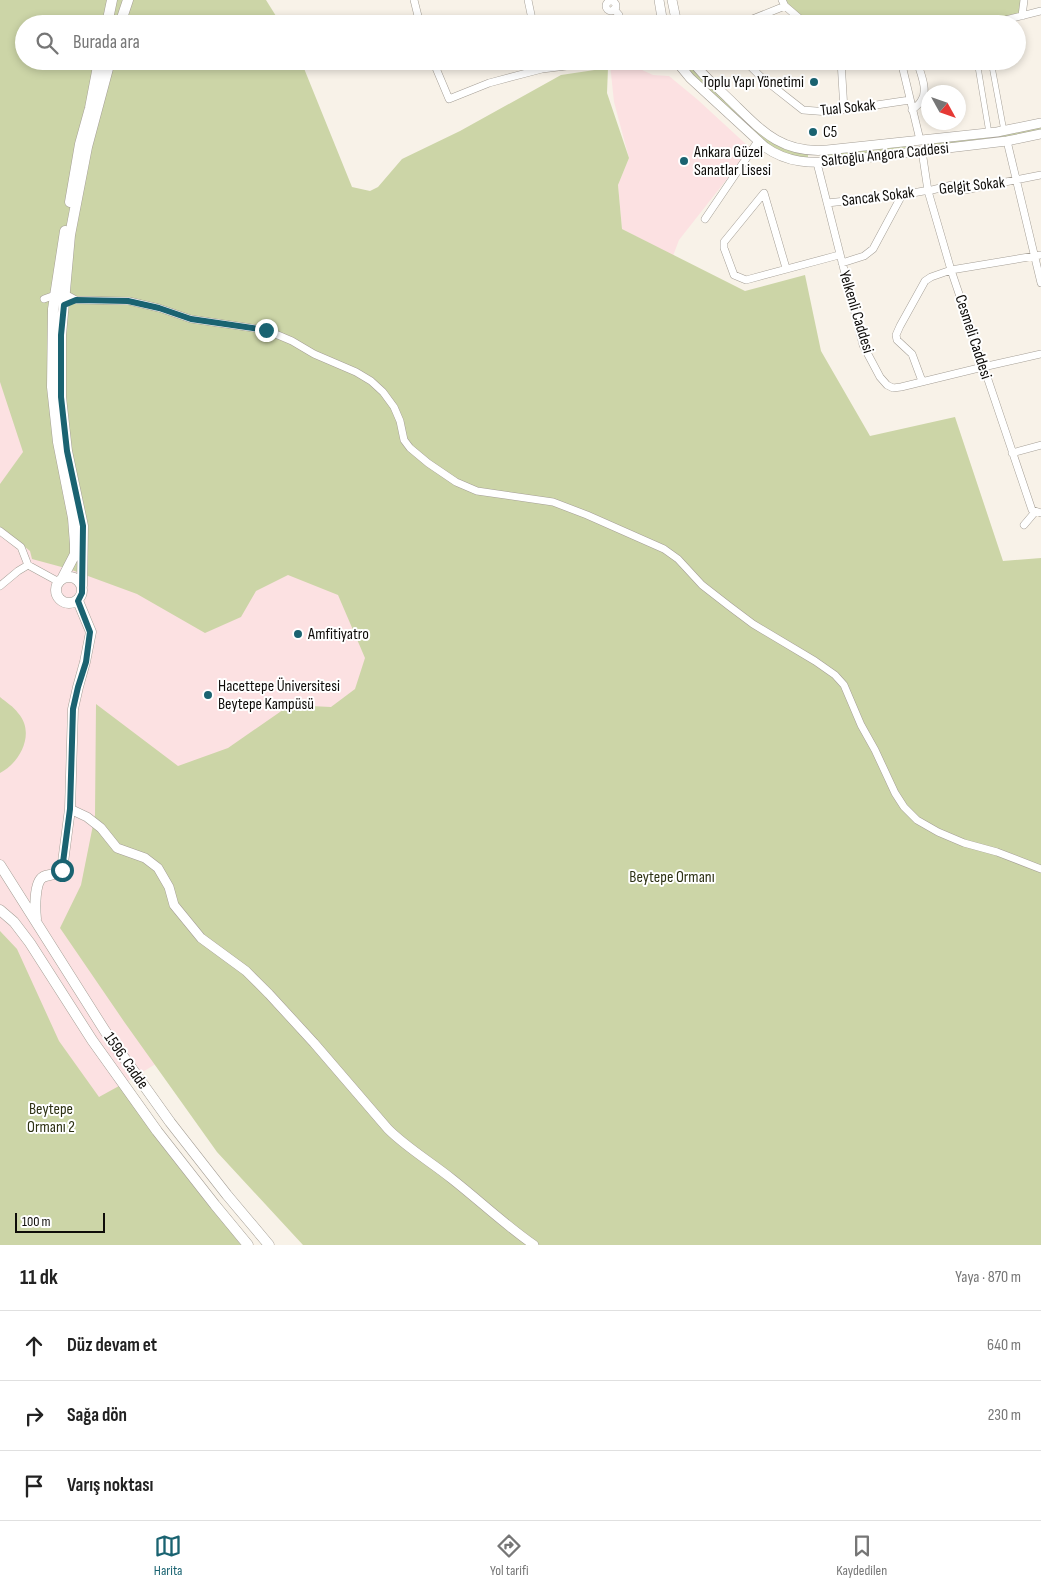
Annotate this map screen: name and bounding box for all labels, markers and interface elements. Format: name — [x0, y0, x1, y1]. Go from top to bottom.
search box — [15, 15, 1026, 70]
icon: search — [33, 29, 61, 57]
text: Burada ara — [73, 31, 140, 54]
place label: Toplu Yapı Yönetimi — [702, 73, 804, 92]
marker: Toplu Yapı Yönetimi — [808, 76, 820, 88]
north arrow — [921, 85, 966, 130]
street label: Tual Sokak — [819, 96, 877, 120]
place label: C5 — [823, 123, 837, 142]
marker: C5 — [807, 126, 819, 138]
street label: Saltoğlu Angora Caddesi — [820, 139, 950, 171]
place label: Ankara Güzel Sanatlar Lisesi — [693, 143, 771, 180]
marker: Ankara Güzel Sanatlar Lisesi — [678, 155, 690, 167]
street label: Gelgit Sokak — [938, 173, 1006, 199]
street label: Sancak Sokak — [841, 183, 915, 211]
street label: Yelkenli Caddesi — [834, 268, 878, 356]
street label: Cesmeli Caddesi — [950, 292, 996, 382]
route end — [255, 319, 278, 342]
place label: Amfitiyatro — [307, 625, 369, 644]
marker: Amfitiyatro — [292, 628, 304, 640]
place label: Hacettepe Üniversitesi Beytepe Kampüsü — [218, 677, 340, 714]
marker: Hacettepe Üniversitesi Beytepe Kampüsü — [202, 689, 214, 701]
route start — [51, 859, 74, 882]
park label: Beytepe Ormanı — [629, 868, 715, 887]
street label: 1596. Cadde — [100, 1029, 152, 1093]
park label: Beytepe Ormanı 2 — [27, 1100, 75, 1137]
scale bar — [15, 1210, 105, 1233]
text: 100 m — [22, 1213, 51, 1230]
text: 11 dk — [20, 1265, 58, 1290]
text: Yaya · 870 m — [955, 1268, 1021, 1287]
icon: ahead — [20, 1332, 48, 1360]
text: Düz devam et — [67, 1334, 157, 1357]
text: 640 m — [987, 1336, 1021, 1355]
icon: right — [20, 1402, 48, 1430]
text: Sağa dön — [67, 1404, 127, 1427]
text: 230 m — [988, 1406, 1021, 1425]
icon: arrive — [20, 1472, 48, 1500]
text: Varış noktası — [67, 1474, 153, 1497]
tab: Harita — [154, 1532, 183, 1579]
tab: Yol tarifi — [490, 1532, 529, 1579]
tab: Kaydedilen — [836, 1532, 887, 1579]

